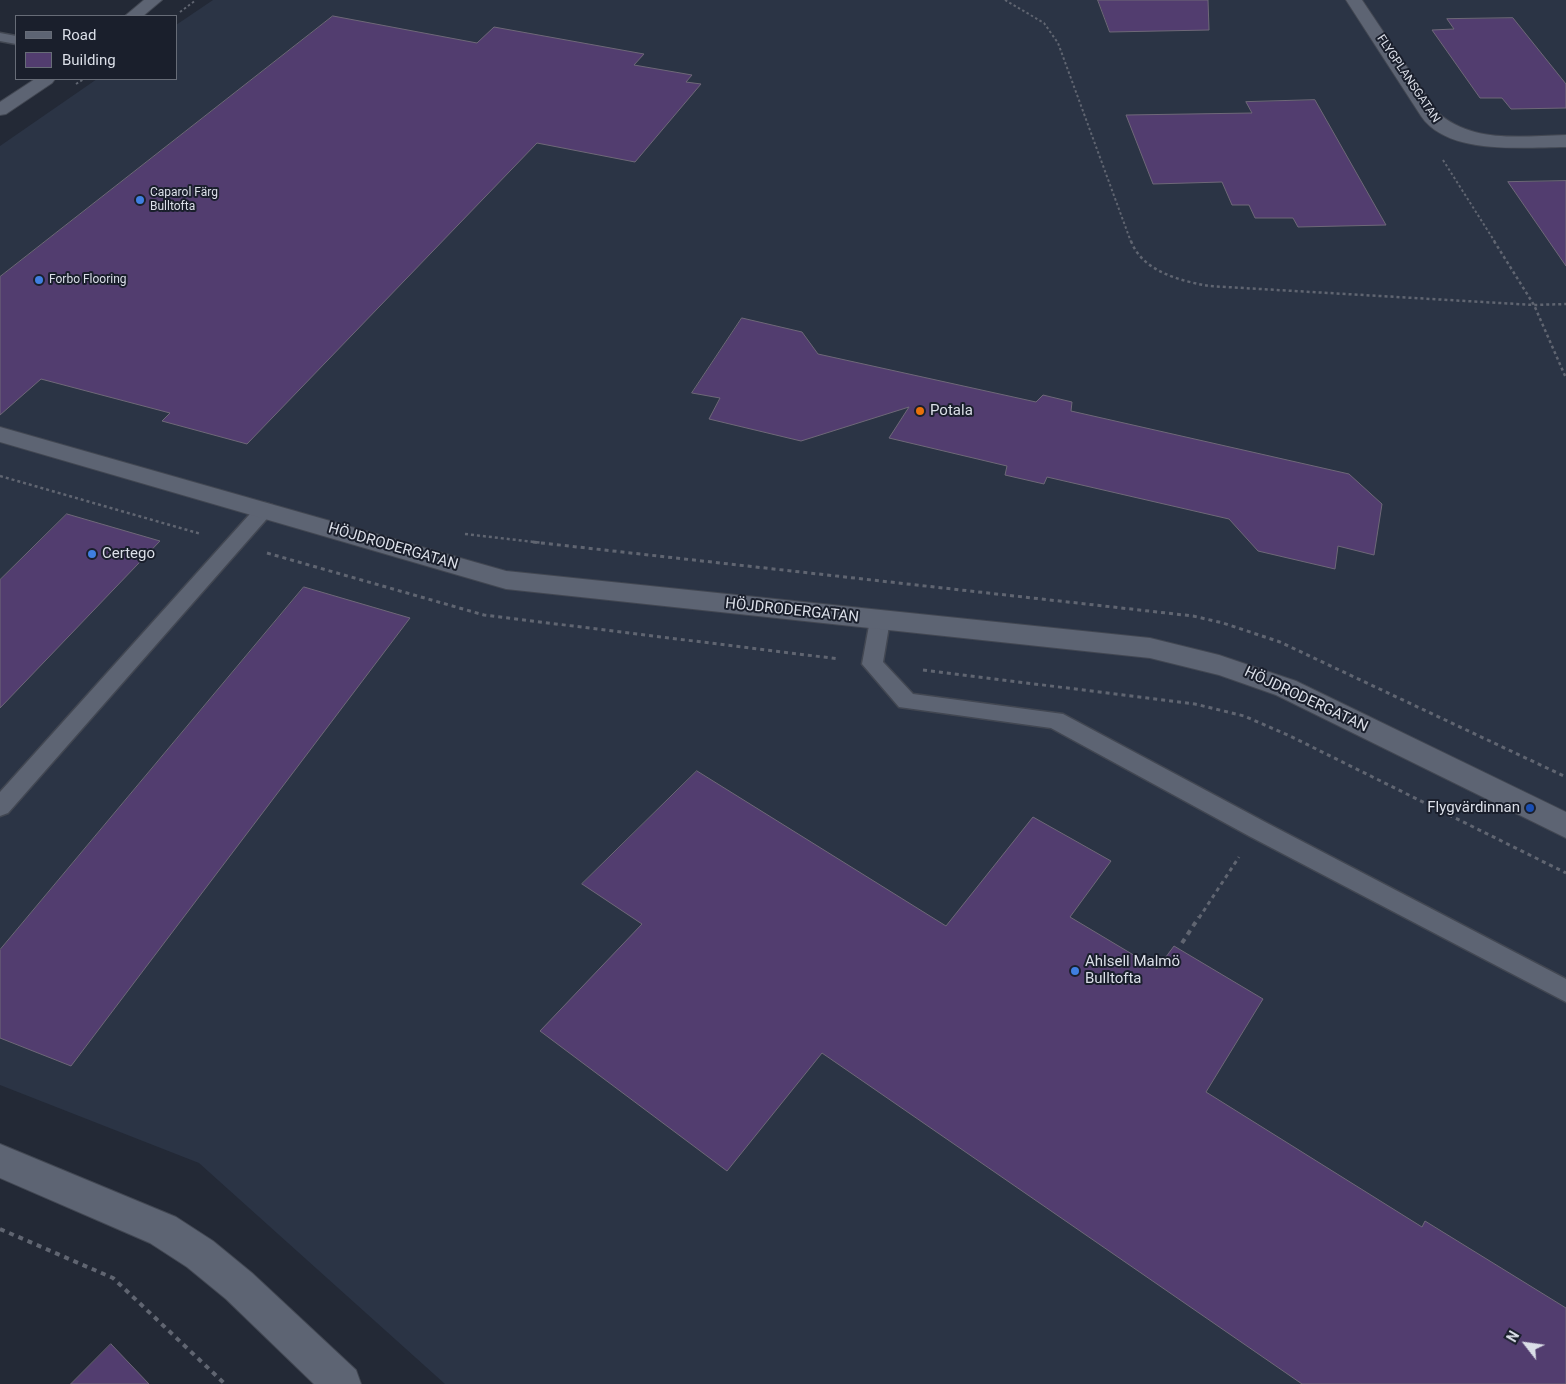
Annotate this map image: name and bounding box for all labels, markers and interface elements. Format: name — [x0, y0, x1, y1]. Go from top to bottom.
legend — [15, 15, 178, 80]
text: Road — [62, 26, 96, 44]
street label: FLYGPLANSGATAN — [1373, 32, 1443, 126]
text: Building — [62, 51, 116, 69]
place label: Caparol Färg Bulltofta — [150, 186, 218, 214]
marker: Caparol Färg Bulltofta — [134, 194, 146, 206]
place label: Forbo Flooring — [49, 273, 127, 287]
marker: Forbo Flooring — [33, 274, 45, 286]
place label: Potala — [930, 402, 973, 420]
marker: Potala — [914, 405, 926, 417]
street label: HÖJDRODERGATAN — [326, 520, 460, 574]
place label: Certego — [102, 545, 155, 563]
marker: Certego — [86, 548, 98, 560]
street label: HÖJDRODERGATAN — [724, 595, 860, 627]
street label: HÖJDRODERGATAN — [1241, 663, 1371, 737]
place label: Flygvärdinnan — [1427, 799, 1520, 817]
marker: Flygvärdinnan — [1524, 802, 1536, 814]
place label: Ahlsell Malmö Bulltofta — [1085, 953, 1180, 988]
marker: Ahlsell Malmö Bulltofta — [1069, 965, 1081, 977]
north arrow — [1501, 1319, 1551, 1369]
text: N — [1504, 1328, 1522, 1345]

